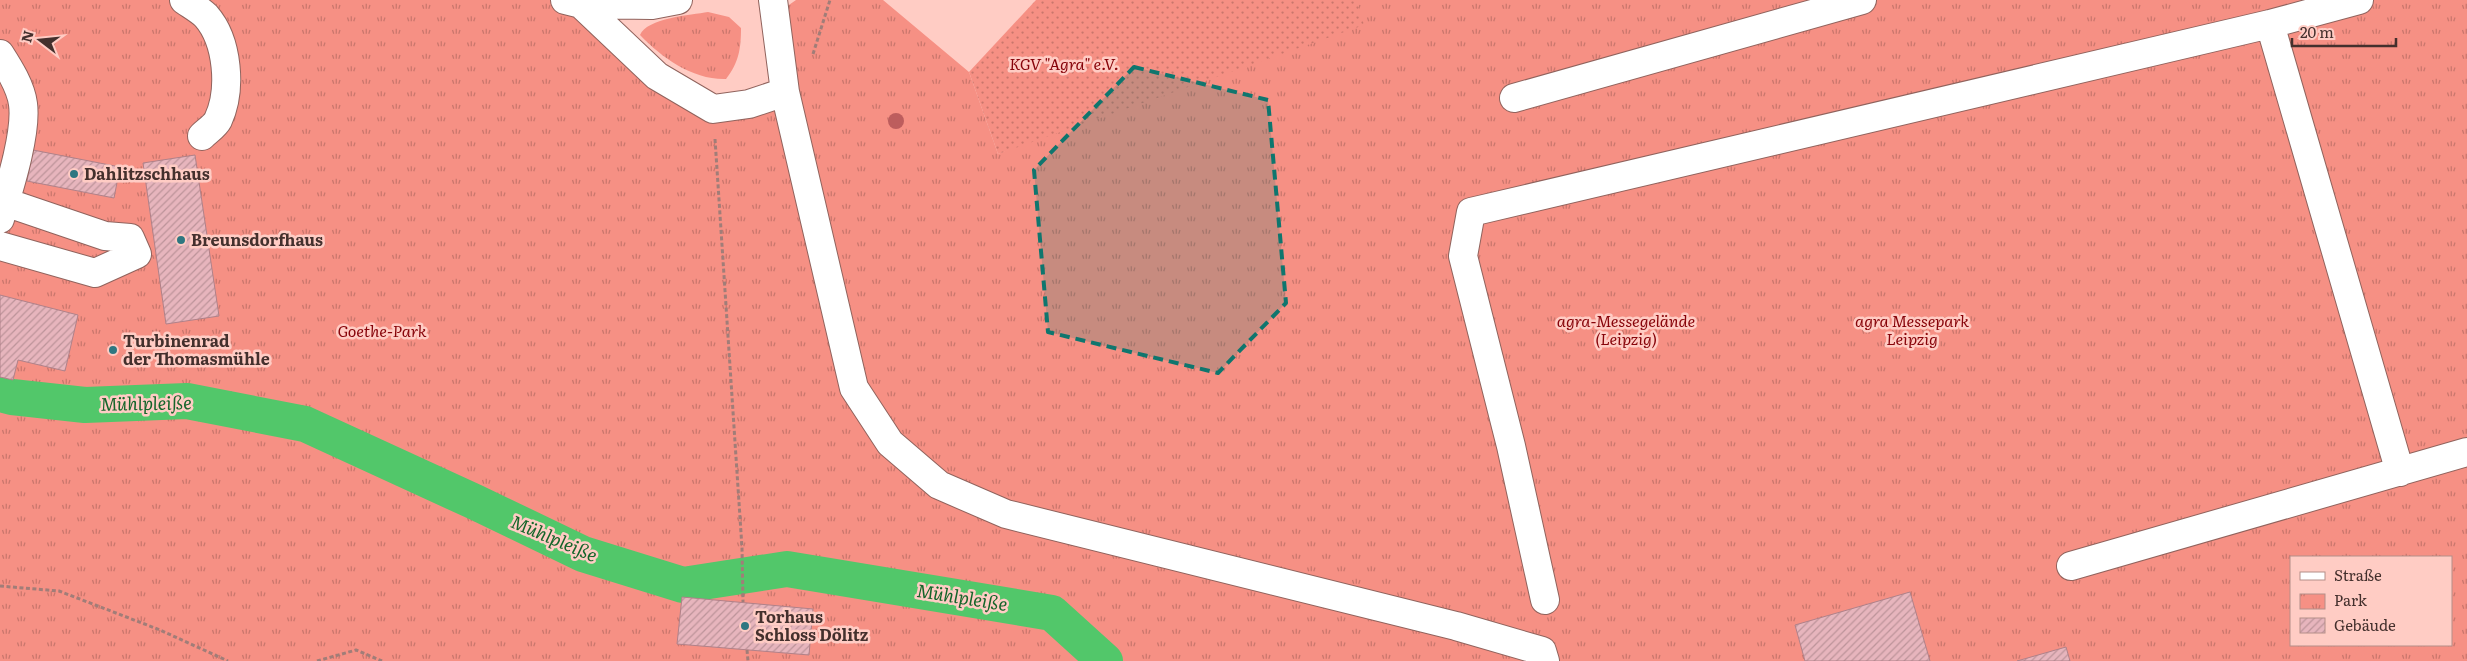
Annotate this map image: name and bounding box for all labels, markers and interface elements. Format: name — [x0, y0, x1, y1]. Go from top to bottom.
north arrow — [15, 15, 65, 65]
scale bar — [2292, 15, 2396, 47]
text: 20 m — [2300, 20, 2334, 43]
text: N — [15, 27, 38, 45]
park label: KGV "Agra" e.V. — [1009, 51, 1119, 75]
place label: Dahlitzschhaus — [84, 161, 210, 185]
marker: Dahlitzschhaus — [68, 168, 80, 180]
place label: Breunsdorfhaus — [191, 227, 323, 251]
marker: Breunsdorfhaus — [175, 234, 187, 246]
park label: agra-Messegelände (Leipzig) — [1557, 308, 1695, 350]
park label: agra Messepark Leipzig — [1855, 308, 1969, 350]
park label: Goethe-Park — [337, 318, 427, 342]
place label: Turbinenrad der Thomasmühle — [123, 328, 270, 370]
marker: Turbinenrad der Thomasmühle — [107, 344, 119, 356]
water label: Mühlpleiße — [100, 388, 192, 417]
water label: Mühlpleiße — [507, 507, 602, 568]
legend — [2290, 556, 2452, 646]
text: Straße — [2334, 563, 2382, 586]
water label: Mühlpleiße — [915, 576, 1009, 617]
text: Park — [2334, 588, 2368, 611]
place label: Torhaus Schloss Dölitz — [755, 604, 869, 646]
text: Gebäude — [2334, 613, 2396, 636]
marker: Torhaus Schloss Dölitz — [739, 620, 751, 632]

